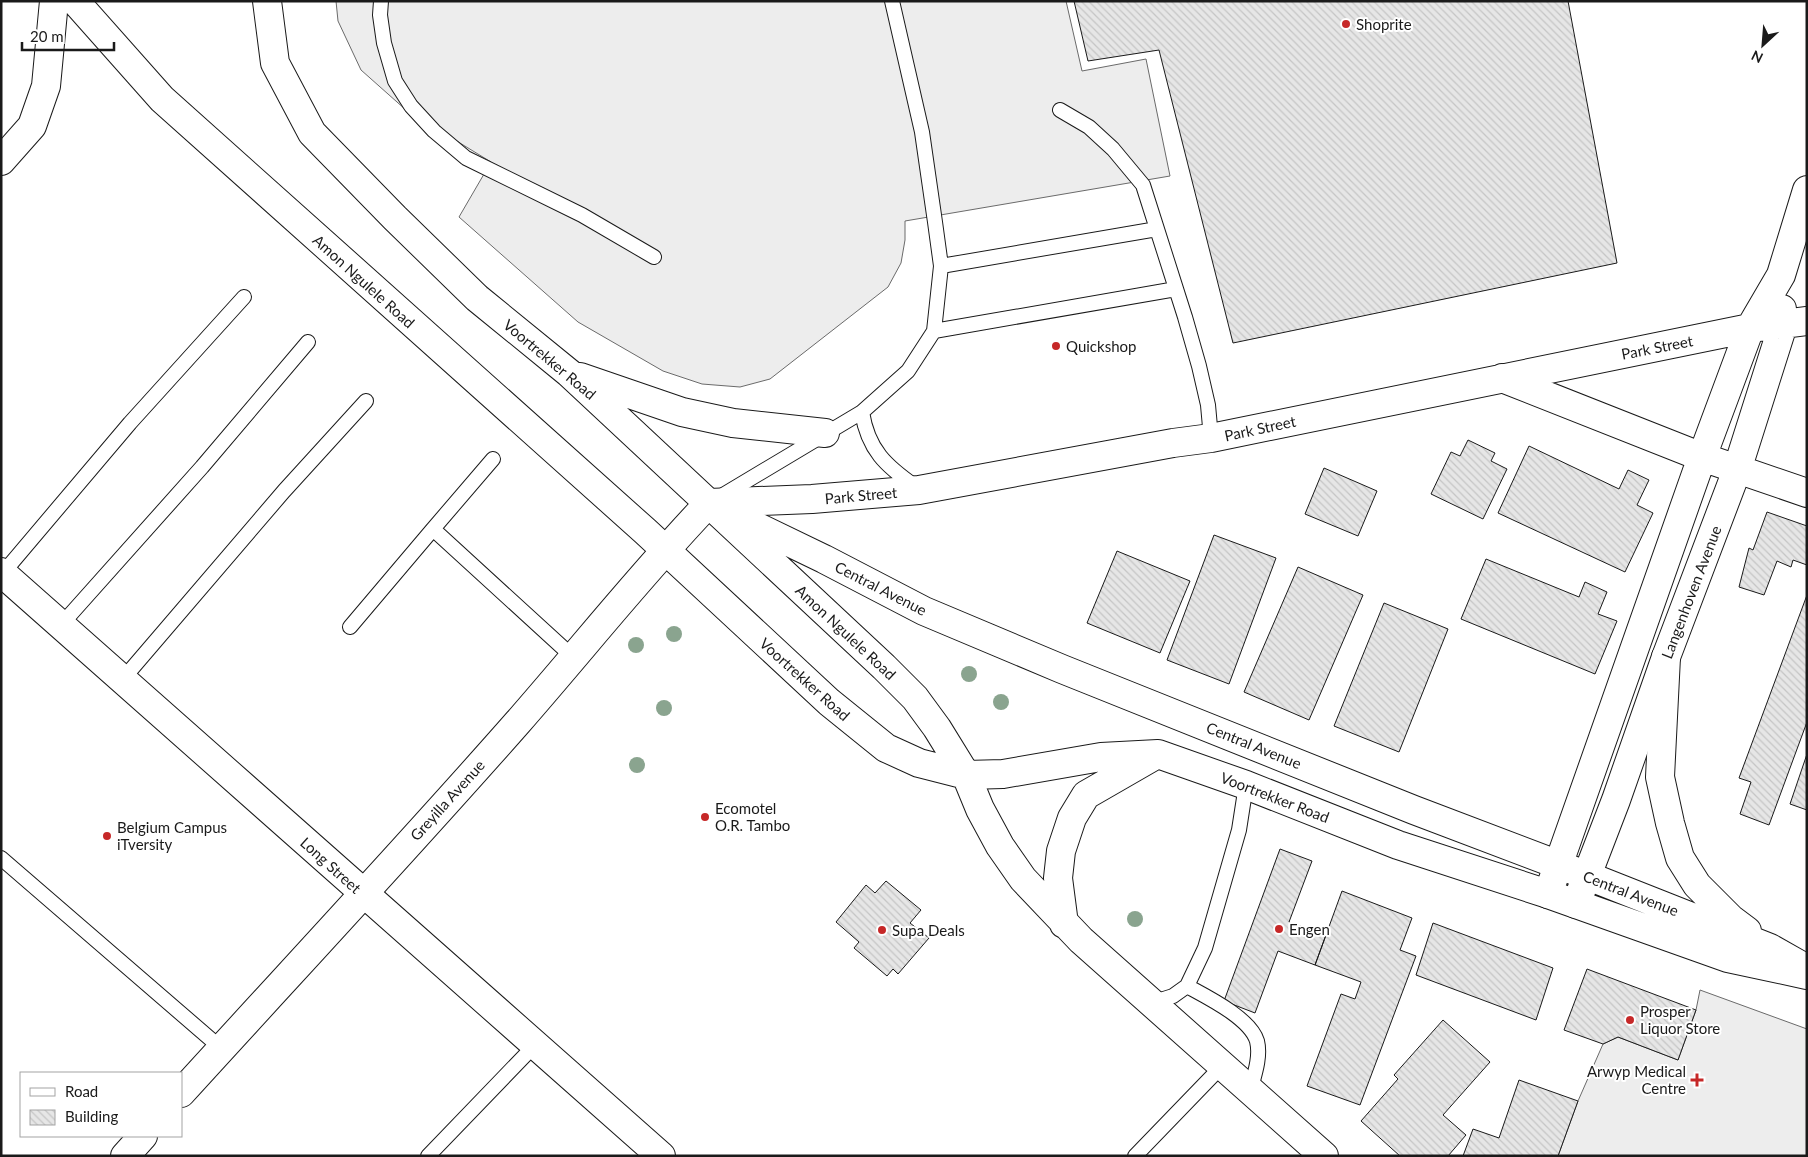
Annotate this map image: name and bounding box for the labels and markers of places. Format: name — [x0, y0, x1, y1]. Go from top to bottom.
place label: Shoprite — [1356, 15, 1412, 33]
marker: Shoprite — [1340, 18, 1352, 30]
place label: Quickshop — [1066, 337, 1136, 355]
marker: Quickshop — [1050, 340, 1062, 352]
place label: Ecomotel O.R. Tambo — [715, 799, 790, 834]
marker: Ecomotel O.R. Tambo — [699, 811, 711, 823]
place label: Belgium Campus iTversity — [117, 818, 227, 853]
marker: Belgium Campus iTversity — [101, 830, 113, 842]
place label: Engen — [1289, 920, 1330, 938]
place label: Supa Deals — [892, 921, 965, 939]
marker: Engen — [1273, 923, 1285, 935]
marker: Supa Deals — [876, 924, 888, 936]
place label: Prosper Liquor Store — [1640, 1002, 1720, 1037]
marker: Prosper Liquor Store — [1624, 1014, 1636, 1026]
place label: Arwyp Medical Centre — [1587, 1062, 1686, 1097]
marker: Arwyp Medical Centre — [1690, 1073, 1704, 1087]

